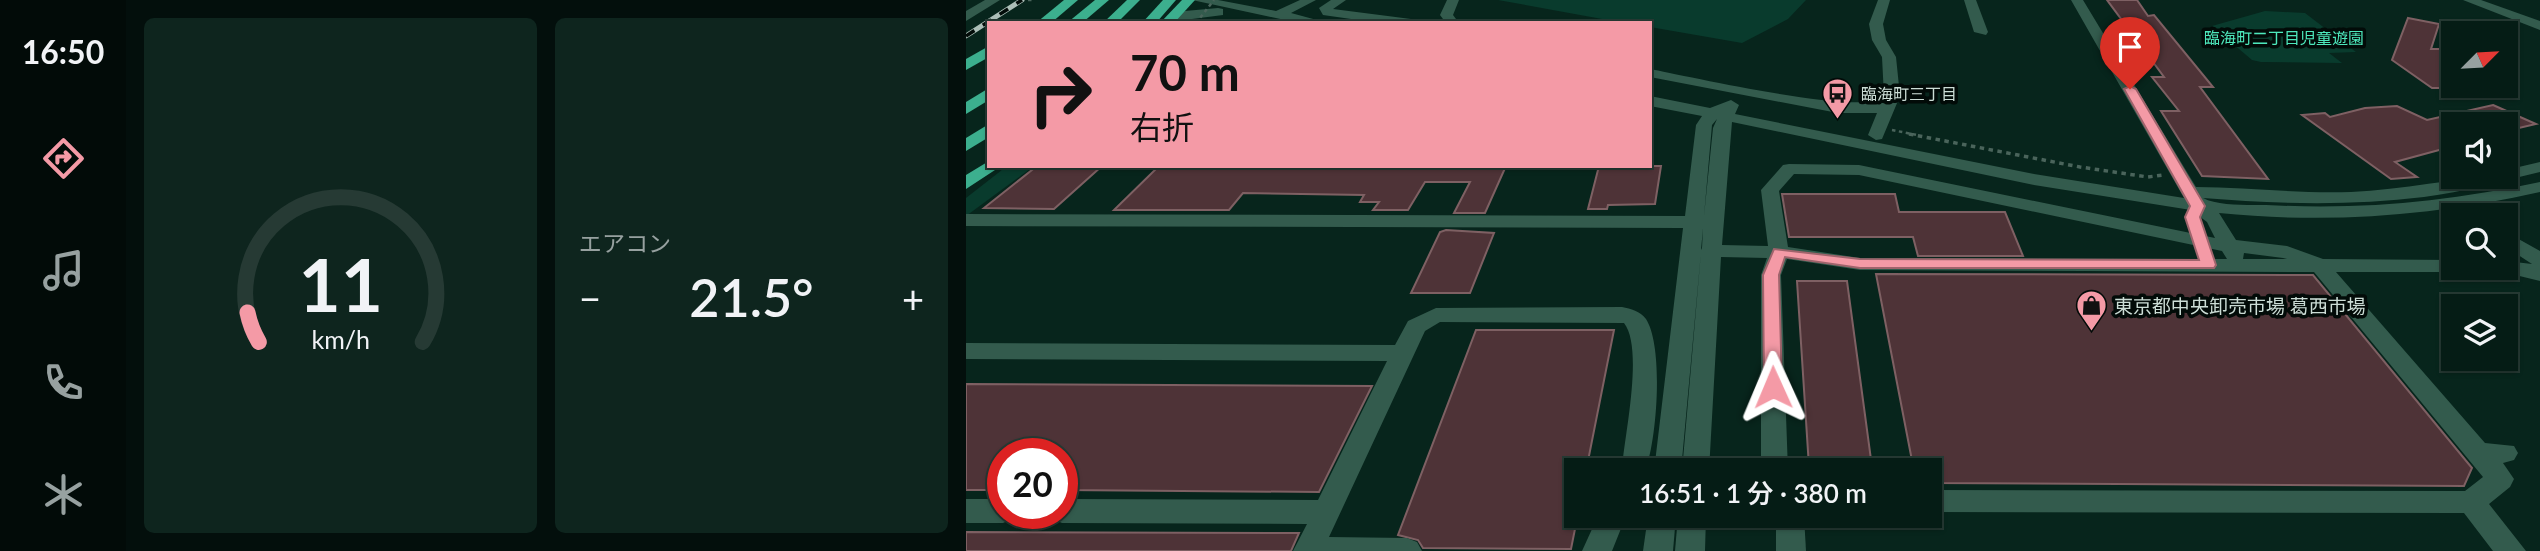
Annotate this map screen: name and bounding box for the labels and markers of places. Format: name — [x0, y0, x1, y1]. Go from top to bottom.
pin — [2100, 17, 2160, 89]
bus stop icon: 臨海町三丁目 — [1821, 76, 1855, 120]
place label: 臨海町三丁目 — [1861, 84, 1957, 103]
shop icon: 東京都中央卸売市場 葛西市場 — [2074, 288, 2108, 332]
place label: 東京都中央卸売市場 葛西市場 — [2114, 294, 2366, 317]

